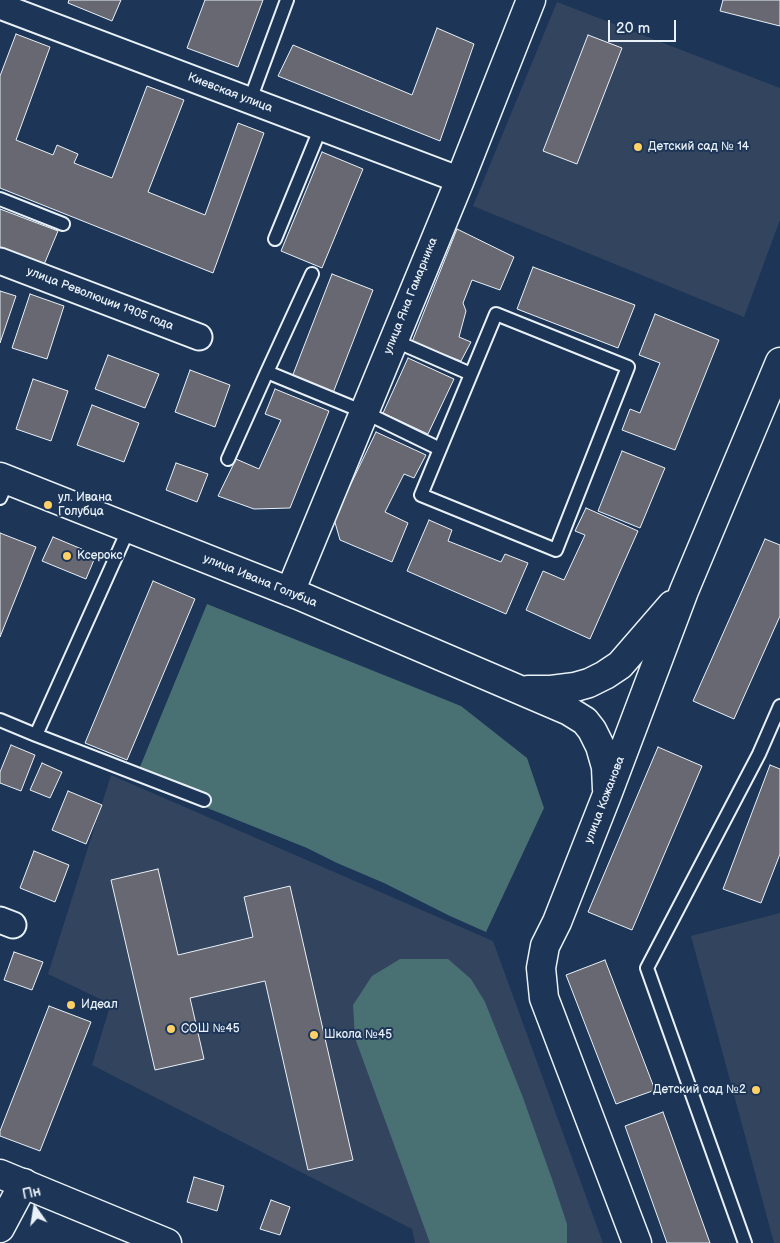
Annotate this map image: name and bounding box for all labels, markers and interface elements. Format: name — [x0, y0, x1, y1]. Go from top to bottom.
scale bar — [610, 10, 678, 42]
text: 20 m — [616, 19, 650, 38]
street label: Киевская улица — [186, 70, 274, 116]
place label: Детский сад № 14 — [648, 140, 749, 154]
marker: Детский сад № 14 — [632, 141, 644, 153]
street label: улица Яна Гамарника — [381, 236, 441, 356]
street label: улица Революции 1905 года — [25, 264, 175, 334]
place label: ул. Ивана Голубца — [58, 491, 112, 519]
marker: ул. Ивана Голубца — [42, 499, 54, 511]
place label: Ксерокс — [77, 549, 122, 563]
marker: Ксерокс — [61, 550, 73, 562]
street label: улица Ивана Голубца — [201, 552, 319, 610]
street label: улица Кожанова — [582, 755, 628, 845]
place label: Идеал — [81, 998, 118, 1012]
marker: Идеал — [65, 999, 77, 1011]
place label: СОШ №45 — [181, 1022, 240, 1036]
marker: СОШ №45 — [165, 1023, 177, 1035]
place label: Школа №45 — [324, 1028, 392, 1042]
marker: Школа №45 — [308, 1029, 320, 1041]
place label: Детский сад №2 — [653, 1083, 746, 1097]
marker: Детский сад №2 — [750, 1084, 762, 1096]
north arrow — [10, 1183, 60, 1233]
text: Пн — [20, 1183, 43, 1203]

